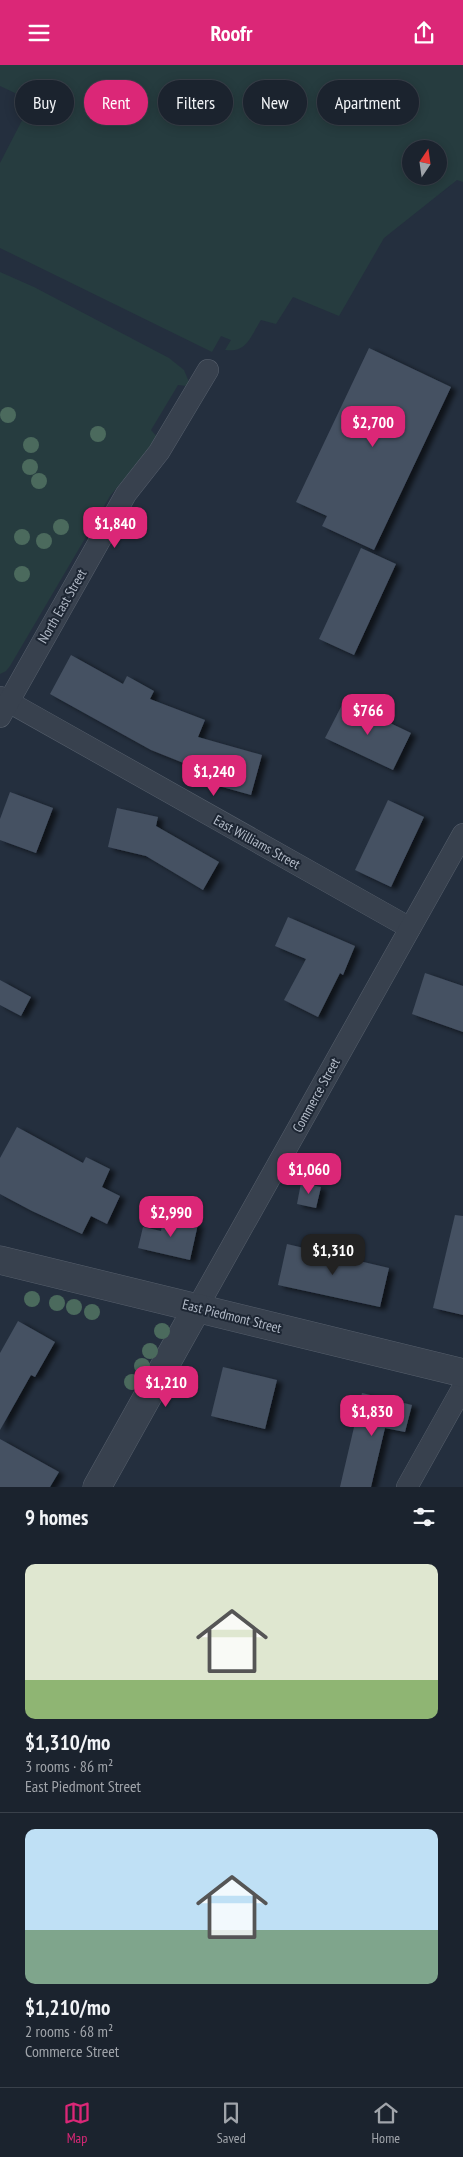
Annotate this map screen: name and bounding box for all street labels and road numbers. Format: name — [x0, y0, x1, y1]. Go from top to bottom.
street label: North East Street — [33, 565, 91, 646]
street label: East Williams Street — [211, 811, 304, 873]
street label: Commerce Street — [288, 1054, 344, 1135]
street label: East Piedmont Street — [181, 1295, 284, 1337]

